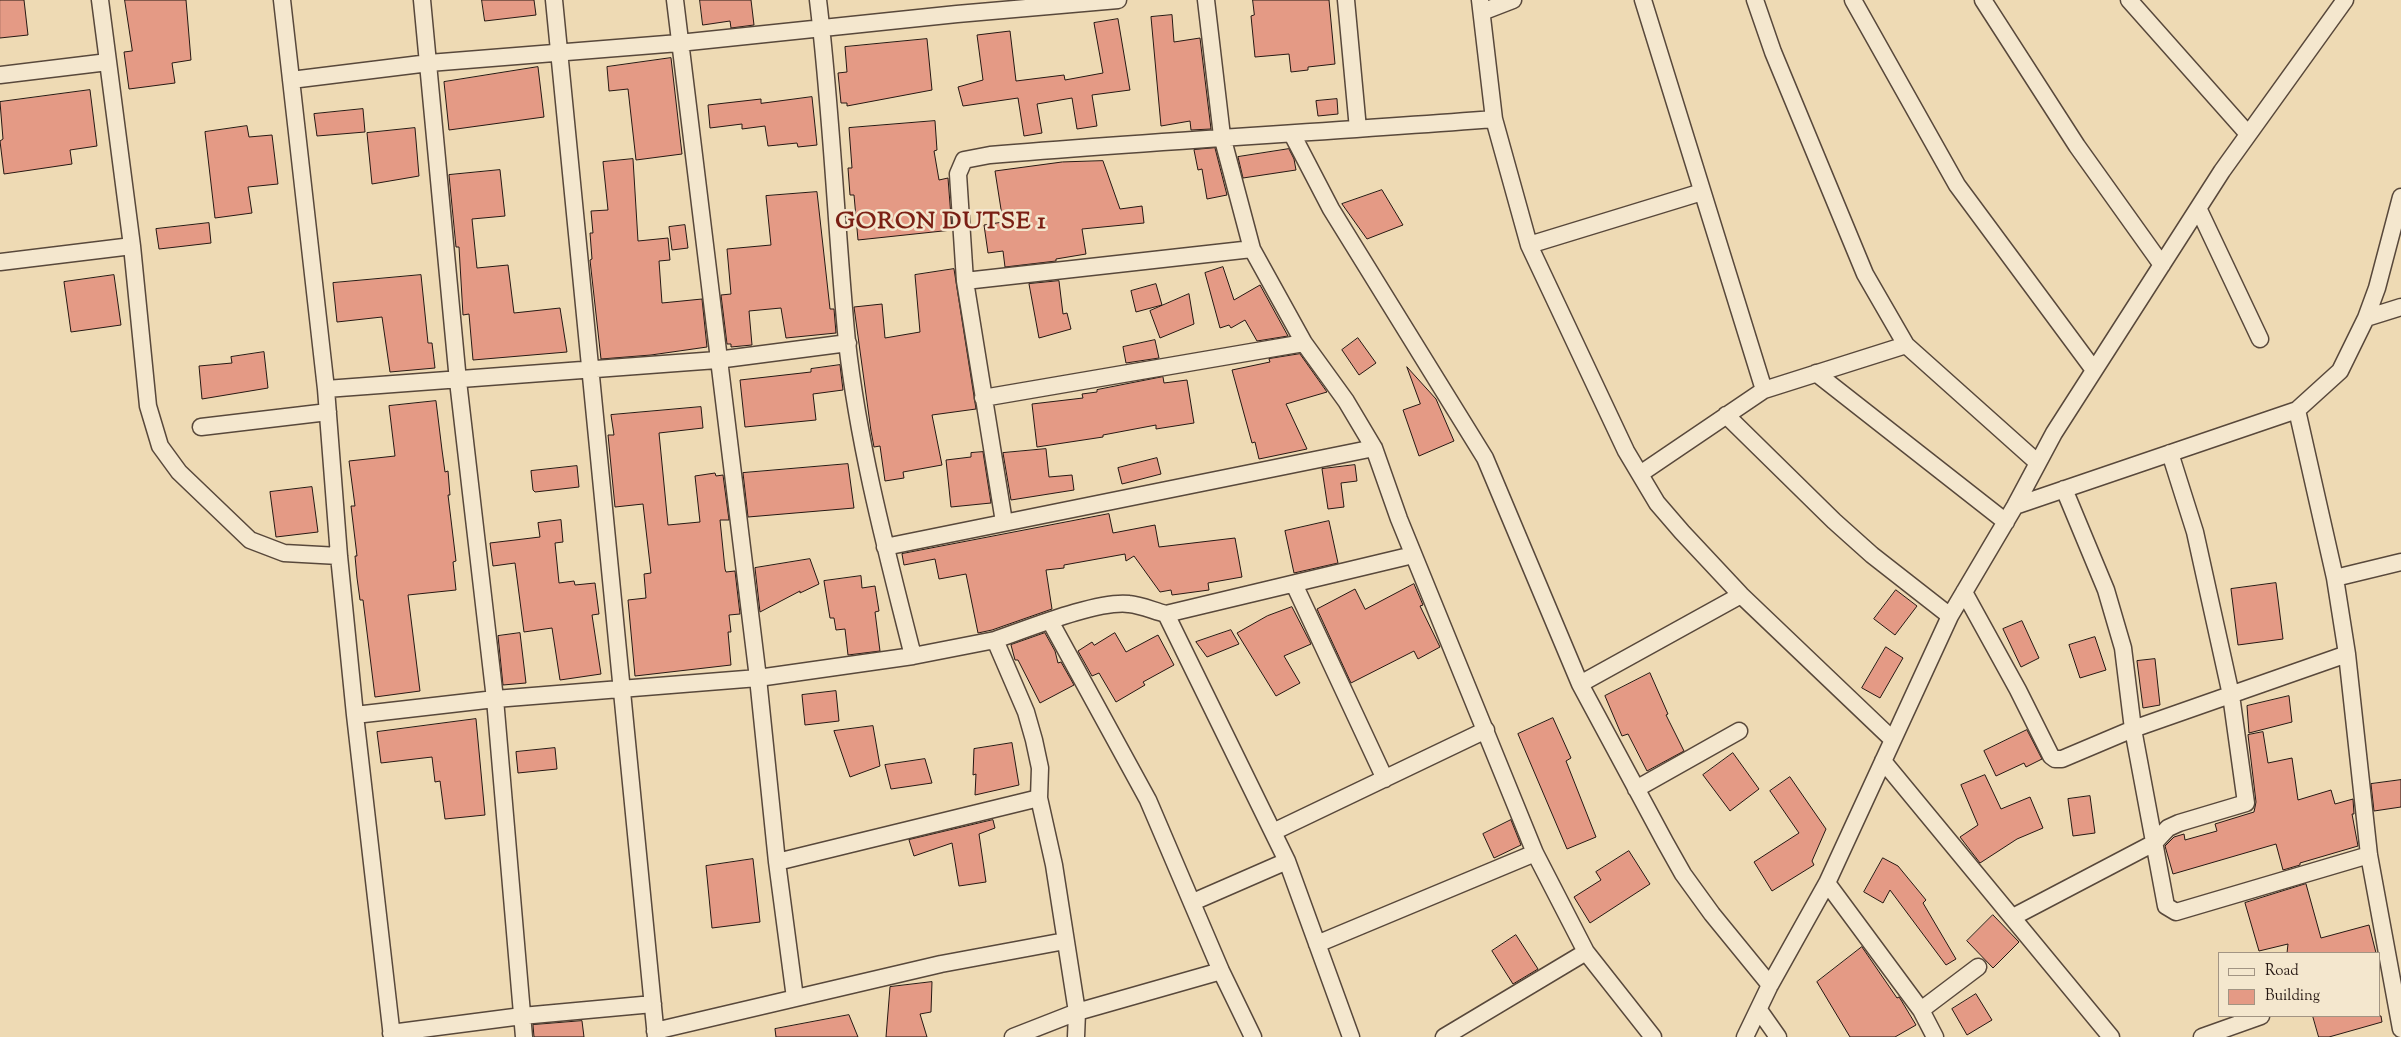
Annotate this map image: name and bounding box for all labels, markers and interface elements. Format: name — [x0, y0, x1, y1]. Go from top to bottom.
district label: GORON DUTSE 1 — [834, 210, 1048, 238]
legend — [2218, 952, 2381, 1017]
text: Road — [2265, 961, 2299, 982]
text: Building — [2265, 986, 2320, 1007]

